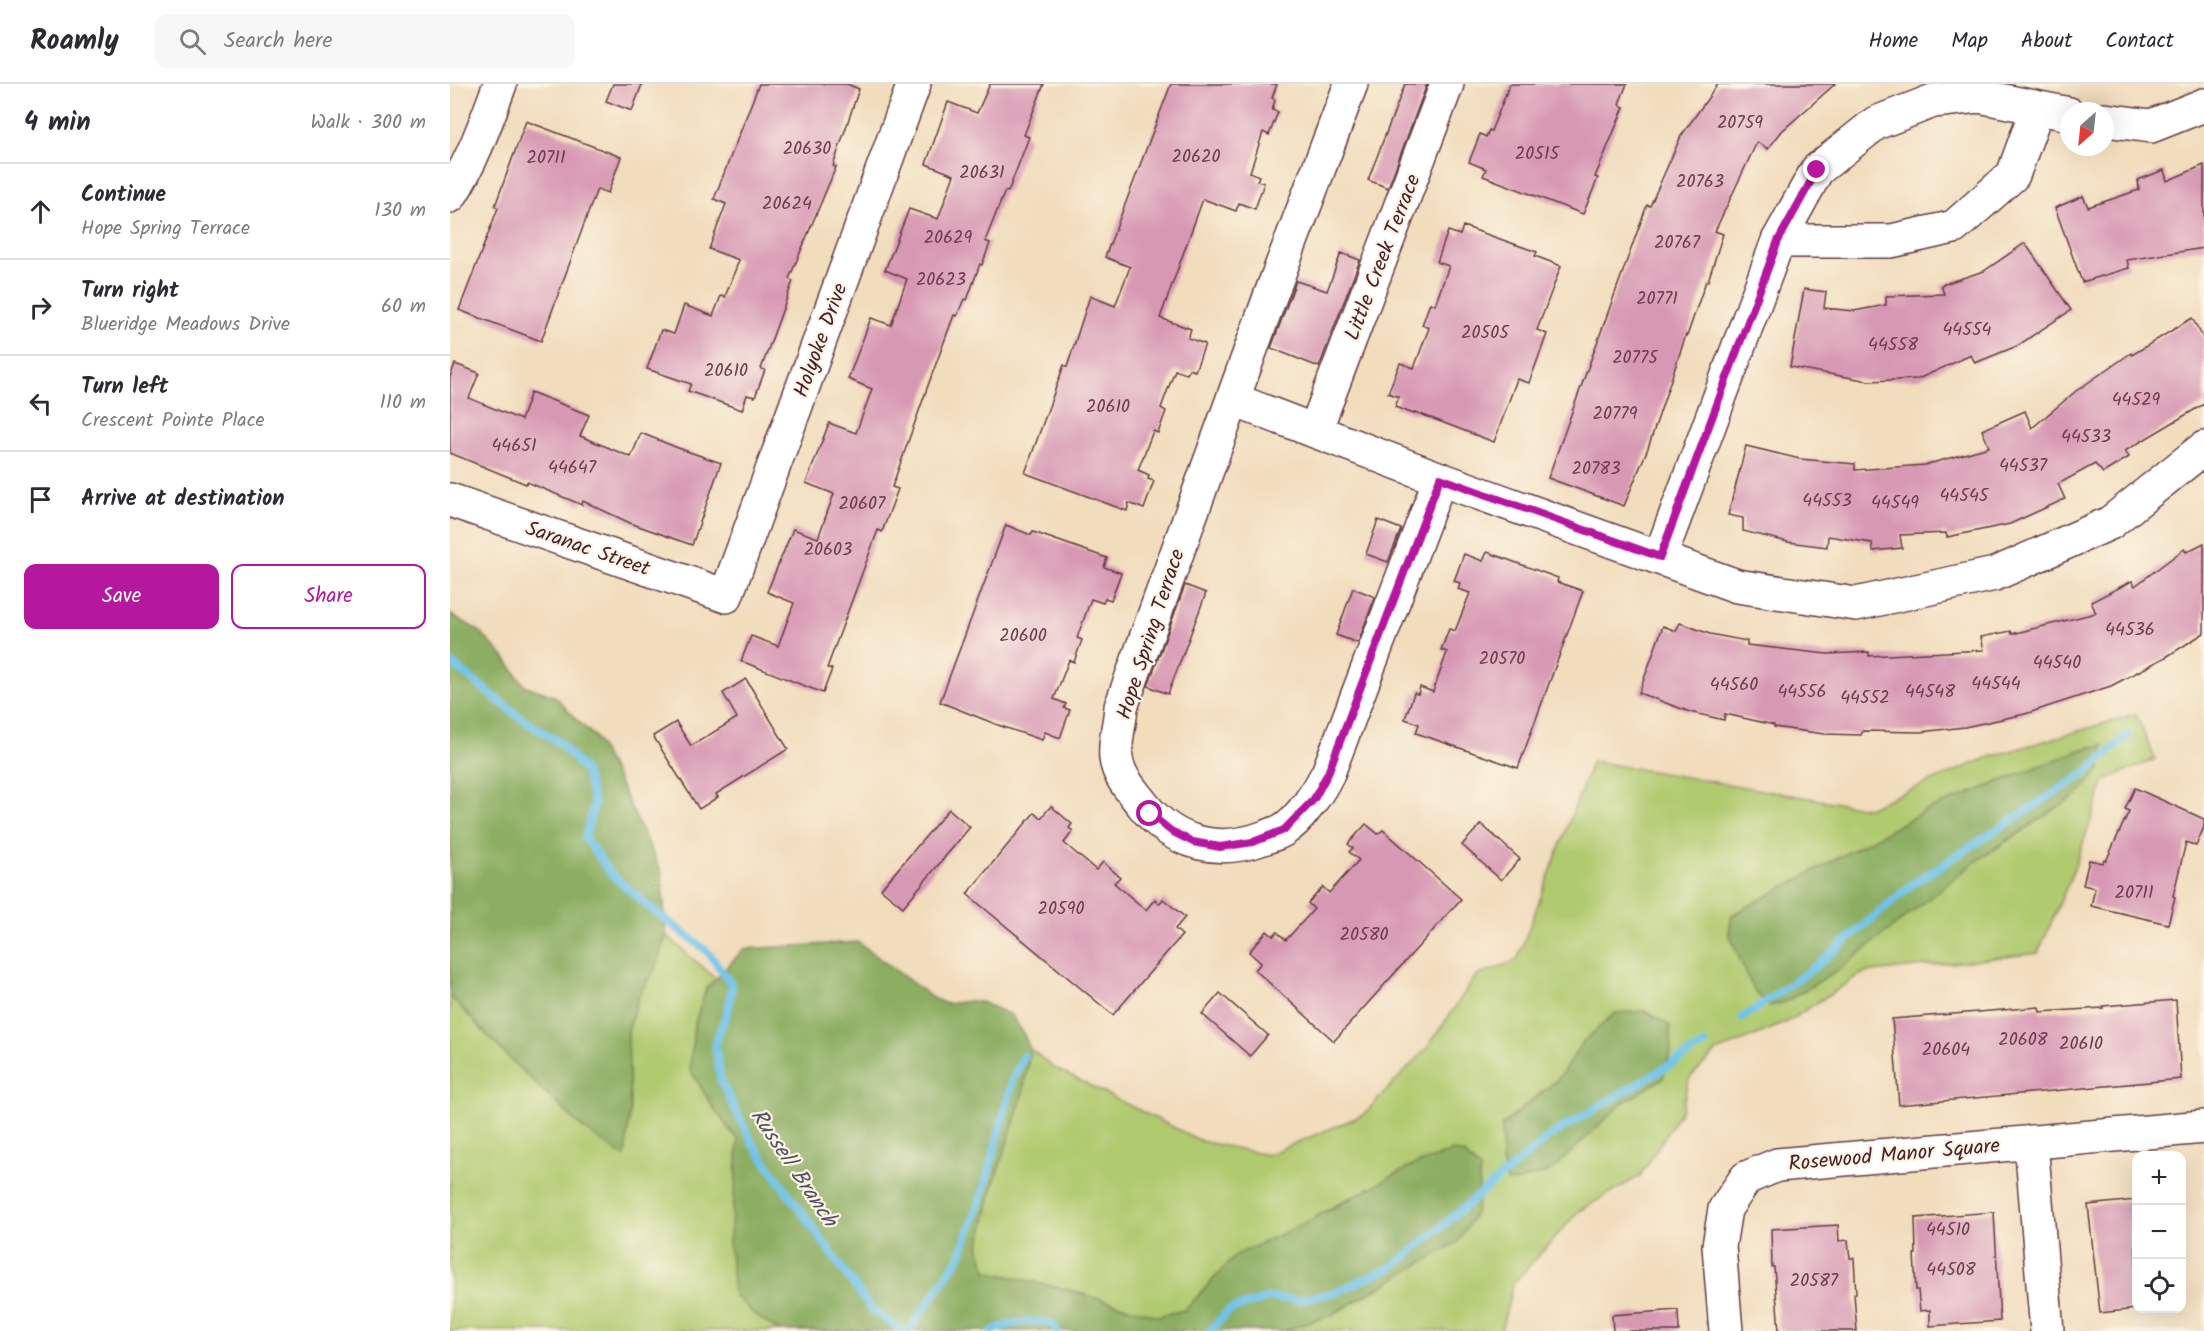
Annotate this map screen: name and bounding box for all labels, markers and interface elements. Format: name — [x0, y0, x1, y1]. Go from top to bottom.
search box — [155, 14, 575, 68]
text: Roamly — [30, 19, 119, 64]
text: Search here — [224, 24, 332, 59]
icon: search — [176, 25, 209, 58]
text: Home — [1869, 25, 1918, 58]
text: Map — [1951, 25, 1988, 58]
text: About — [2021, 25, 2072, 58]
text: Contact — [2105, 25, 2174, 58]
text: 4 min — [24, 102, 91, 144]
north arrow — [2060, 102, 2114, 156]
text: Walk · 300 m — [311, 107, 426, 139]
house number: 20759 — [1717, 109, 1763, 138]
house number: 20630 — [783, 135, 831, 164]
house number: 20515 — [1515, 140, 1561, 169]
house number: 20620 — [1172, 143, 1220, 172]
house number: 20711 — [526, 144, 566, 173]
route end — [1803, 156, 1829, 182]
house number: 20631 — [959, 159, 1005, 188]
house number: 20763 — [1676, 168, 1724, 197]
street label: Little Creek Terrace — [1337, 169, 1430, 345]
text: Continue — [81, 178, 166, 213]
house number: 20624 — [762, 190, 812, 219]
icon: ahead — [24, 195, 57, 228]
text: 130 m — [374, 195, 426, 227]
text: Hope Spring Terrace — [81, 213, 250, 245]
house number: 20629 — [924, 224, 973, 253]
house number: 20767 — [1654, 229, 1701, 258]
house number: 20623 — [916, 266, 966, 295]
text: Turn right — [81, 274, 179, 309]
street label: Holyoke Drive — [785, 278, 858, 402]
house number: 20771 — [1636, 285, 1678, 314]
icon: right — [24, 291, 57, 324]
text: 60 m — [381, 291, 426, 323]
text: Blueridge Meadows Drive — [81, 309, 290, 341]
house number: 44554 — [1942, 316, 1992, 345]
house number: 20505 — [1461, 319, 1510, 348]
house number: 44558 — [1868, 331, 1918, 360]
house number: 20775 — [1612, 344, 1659, 373]
house number: 20610 — [704, 357, 748, 386]
text: Turn left — [81, 370, 168, 405]
house number: 44529 — [2112, 386, 2161, 415]
icon: left — [24, 387, 57, 420]
text: 110 m — [380, 387, 426, 419]
house number: 20610 — [1086, 393, 1130, 422]
house number: 20779 — [1593, 400, 1638, 429]
text: Crescent Pointe Place — [81, 405, 265, 437]
house number: 44533 — [2061, 423, 2111, 452]
house number: 44651 — [491, 432, 537, 461]
house number: 44537 — [1999, 452, 2048, 481]
house number: 44647 — [548, 454, 597, 483]
house number: 20783 — [1572, 455, 1620, 484]
text: Arrive at destination — [81, 482, 284, 517]
house number: 44545 — [1939, 482, 1990, 511]
icon: arrive — [24, 483, 57, 516]
house number: 44553 — [1802, 487, 1852, 516]
house number: 44549 — [1871, 489, 1919, 518]
house number: 20607 — [839, 490, 886, 519]
street label: Saranac Street — [521, 513, 655, 586]
house number: 20603 — [804, 536, 852, 565]
street label: Hope Spring Terrace — [1108, 544, 1195, 724]
button: Save — [24, 564, 219, 629]
button: Share — [231, 564, 426, 629]
house number: 44536 — [2105, 616, 2155, 645]
house number: 20600 — [999, 622, 1047, 651]
house number: 20570 — [1479, 645, 1525, 674]
house number: 44540 — [2033, 649, 2081, 678]
house number: 44544 — [1971, 670, 2021, 699]
house number: 44560 — [1710, 671, 1758, 700]
house number: 44556 — [1777, 678, 1827, 707]
house number: 44548 — [1905, 678, 1955, 707]
house number: 44552 — [1840, 684, 1890, 713]
route start — [1136, 800, 1162, 826]
house number: 20711 — [2114, 879, 2154, 908]
house number: 20590 — [1038, 895, 1084, 924]
house number: 20580 — [1340, 921, 1388, 950]
house number: 20608 — [1998, 1026, 2048, 1055]
house number: 20610 — [2059, 1030, 2103, 1059]
house number: 20604 — [1922, 1036, 1970, 1065]
water label: Russell Branch — [740, 1102, 847, 1237]
street label: Rosewood Manor Square — [1787, 1130, 2002, 1181]
map controls — [2132, 1151, 2186, 1313]
button: + — [2132, 1151, 2186, 1205]
button: − — [2132, 1205, 2186, 1259]
house number: 44510 — [1926, 1216, 1970, 1245]
house number: 44508 — [1926, 1256, 1976, 1285]
button: locate — [2132, 1259, 2186, 1313]
house number: 20587 — [1790, 1267, 1839, 1296]

